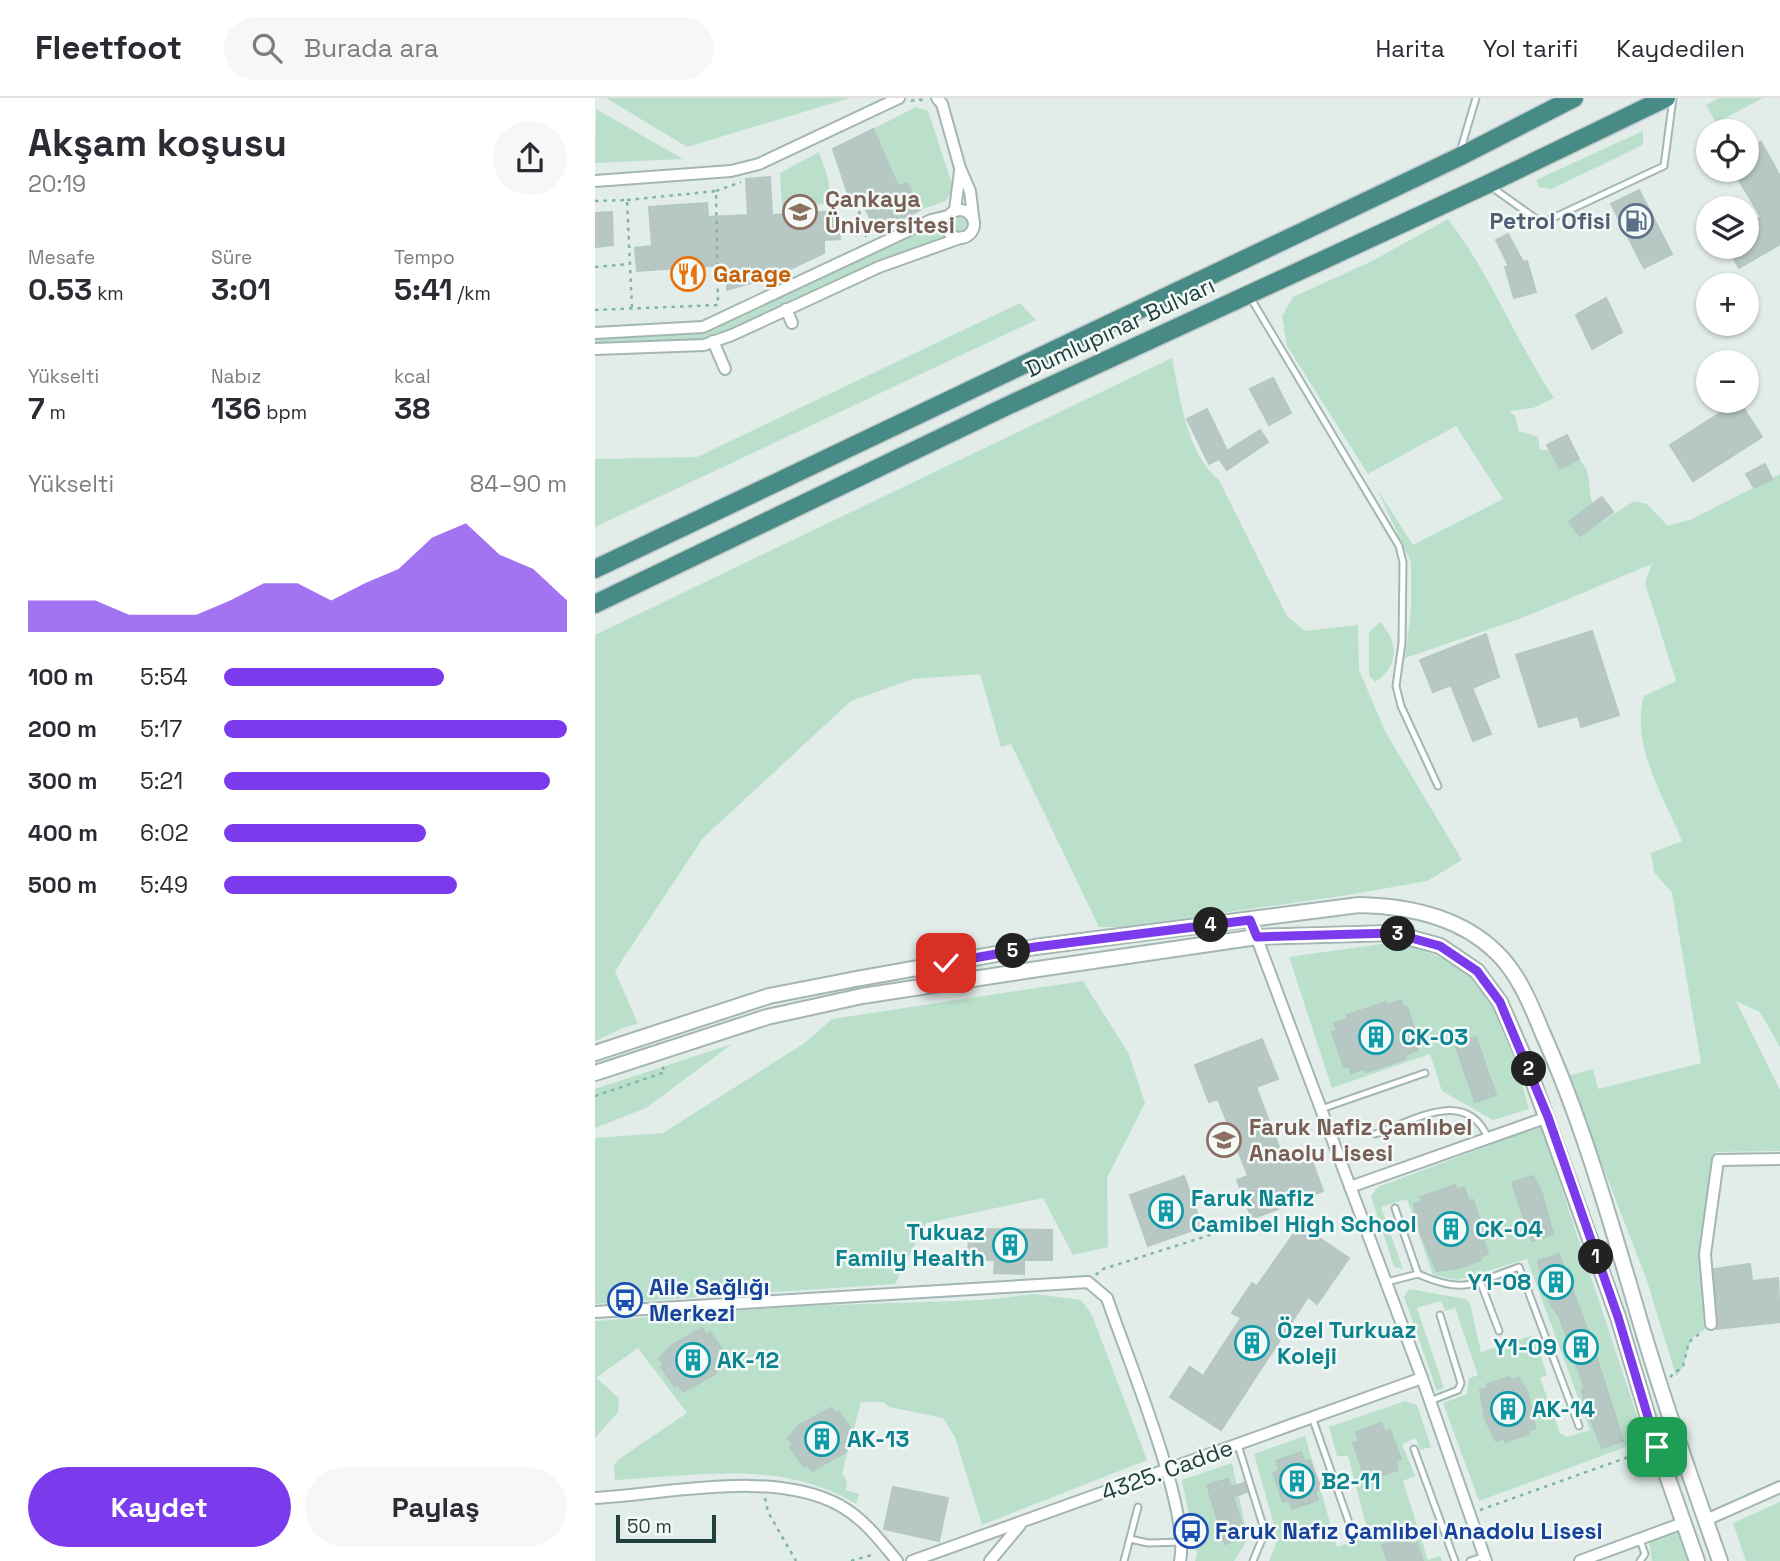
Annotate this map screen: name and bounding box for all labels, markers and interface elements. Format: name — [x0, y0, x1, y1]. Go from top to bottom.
search box — [224, 17, 714, 80]
text: Fleetfoot — [35, 27, 182, 69]
icon: search — [248, 29, 286, 67]
text: Burada ara — [304, 31, 439, 65]
text: Harita — [1375, 33, 1445, 64]
text: Yol tarifi — [1483, 33, 1578, 64]
text: Kaydedilen — [1616, 33, 1745, 64]
text: Akşam koşusu — [28, 119, 287, 167]
map controls — [1696, 119, 1759, 413]
button: locate — [1696, 119, 1759, 182]
button: share — [493, 121, 567, 195]
text: 20:19 — [28, 169, 86, 199]
place label: Çankaya Üniversitesi — [825, 184, 955, 240]
school or university icon: Çankaya Üniversitesi — [781, 193, 819, 231]
button: layers — [1696, 196, 1759, 259]
fuel station icon: Petrol Ofisi — [1617, 202, 1655, 240]
place label: Petrol Ofisi — [1489, 206, 1611, 236]
text: Mesafe — [28, 245, 95, 270]
text: Süre — [211, 245, 252, 270]
text: Tempo — [394, 245, 455, 270]
restaurant icon: Garage — [669, 255, 707, 293]
place label: Garage — [713, 259, 791, 289]
text: 0.53 — [28, 270, 92, 309]
text: 3:01 — [211, 270, 271, 309]
text: 5:41 — [394, 270, 452, 309]
street label: Dumlupınar Bulvarı — [1020, 270, 1220, 384]
button: + — [1696, 273, 1759, 336]
text: km — [92, 281, 124, 306]
text: /km — [452, 281, 491, 306]
button: − — [1696, 350, 1759, 413]
text: Yükselti — [28, 364, 99, 389]
text: Nabız — [211, 364, 261, 389]
text: kcal — [394, 364, 431, 389]
text: 7 — [28, 389, 45, 428]
text: 136 — [211, 389, 261, 428]
text: 38 — [394, 389, 430, 428]
text: m — [45, 400, 66, 425]
text: bpm — [261, 400, 307, 425]
text: Yükselti — [28, 469, 114, 499]
text: 84–90 m — [470, 469, 567, 499]
text: 100 m — [28, 662, 94, 692]
text: 5:54 — [140, 662, 188, 692]
text: 200 m — [28, 714, 97, 744]
text: 5:17 — [140, 714, 182, 744]
text: 300 m — [28, 766, 97, 796]
text: 5:21 — [140, 766, 183, 796]
text: 400 m — [28, 818, 98, 848]
text: 6:02 — [140, 818, 189, 848]
text: 500 m — [28, 870, 97, 900]
text: 5:49 — [140, 870, 188, 900]
pin: 4 — [1193, 908, 1229, 942]
text: 4 — [1204, 912, 1217, 937]
pin: 3 — [1381, 916, 1415, 952]
text: 3 — [1392, 921, 1403, 946]
pin — [916, 933, 976, 993]
pin: 5 — [995, 934, 1031, 968]
text: 5 — [1007, 938, 1018, 963]
icon: check — [927, 944, 965, 982]
building icon: CK-03 — [1357, 1018, 1395, 1056]
place label: CK-03 — [1401, 1022, 1468, 1052]
pin: 2 — [1511, 1052, 1546, 1086]
text: 2 — [1523, 1056, 1534, 1081]
place label: Faruk Nafiz Çamlıbel Anaolu Lisesi — [1249, 1112, 1472, 1168]
school or university icon: Faruk Nafiz Çamlıbel Anaolu Lisesi — [1205, 1121, 1243, 1159]
place label: Faruk Nafiz Camibel High School — [1191, 1183, 1417, 1239]
building icon: Faruk Nafiz Camibel High School — [1147, 1192, 1185, 1230]
building icon: CK-04 — [1432, 1210, 1470, 1248]
place label: CK-04 — [1475, 1214, 1543, 1244]
place label: Tukuaz Family Health — [835, 1217, 985, 1273]
building icon: Tukuaz Family Health — [991, 1226, 1029, 1264]
pin: 1 — [1579, 1240, 1613, 1274]
text: 1 — [1591, 1244, 1600, 1269]
building icon: Y1-08 — [1537, 1263, 1575, 1301]
place label: Y1-08 — [1468, 1267, 1531, 1297]
place label: Aile Sağlığı Merkezi — [649, 1272, 770, 1328]
bus stop icon: Aile Sağlığı Merkezi — [606, 1281, 644, 1319]
place label: Özel Turkuaz Koleji — [1277, 1315, 1416, 1371]
building icon: Özel Turkuaz Koleji — [1233, 1324, 1271, 1362]
building icon: Y1-09 — [1562, 1328, 1600, 1366]
place label: Y1-09 — [1493, 1332, 1557, 1362]
building icon: AK-12 — [674, 1341, 712, 1379]
place label: AK-12 — [717, 1345, 779, 1375]
building icon: AK-14 — [1489, 1390, 1527, 1428]
place label: AK-14 — [1532, 1394, 1595, 1424]
pin — [1627, 1417, 1687, 1477]
building icon: AK-13 — [803, 1420, 841, 1458]
place label: AK-13 — [847, 1424, 909, 1454]
icon: arrive — [1638, 1428, 1676, 1466]
street label: 4325. Cadde — [1097, 1432, 1237, 1508]
building icon: B2-11 — [1278, 1462, 1316, 1500]
place label: B2-11 — [1321, 1466, 1381, 1496]
button: Kaydet — [28, 1467, 291, 1547]
button: Paylaş — [305, 1467, 567, 1547]
scale bar — [616, 1512, 716, 1544]
bus stop icon: Faruk Nafız Çamlıbel Anadolu Lisesi — [1172, 1512, 1210, 1550]
text: 50 m — [627, 1514, 672, 1539]
place label: Faruk Nafız Çamlıbel Anadolu Lisesi — [1215, 1516, 1603, 1546]

